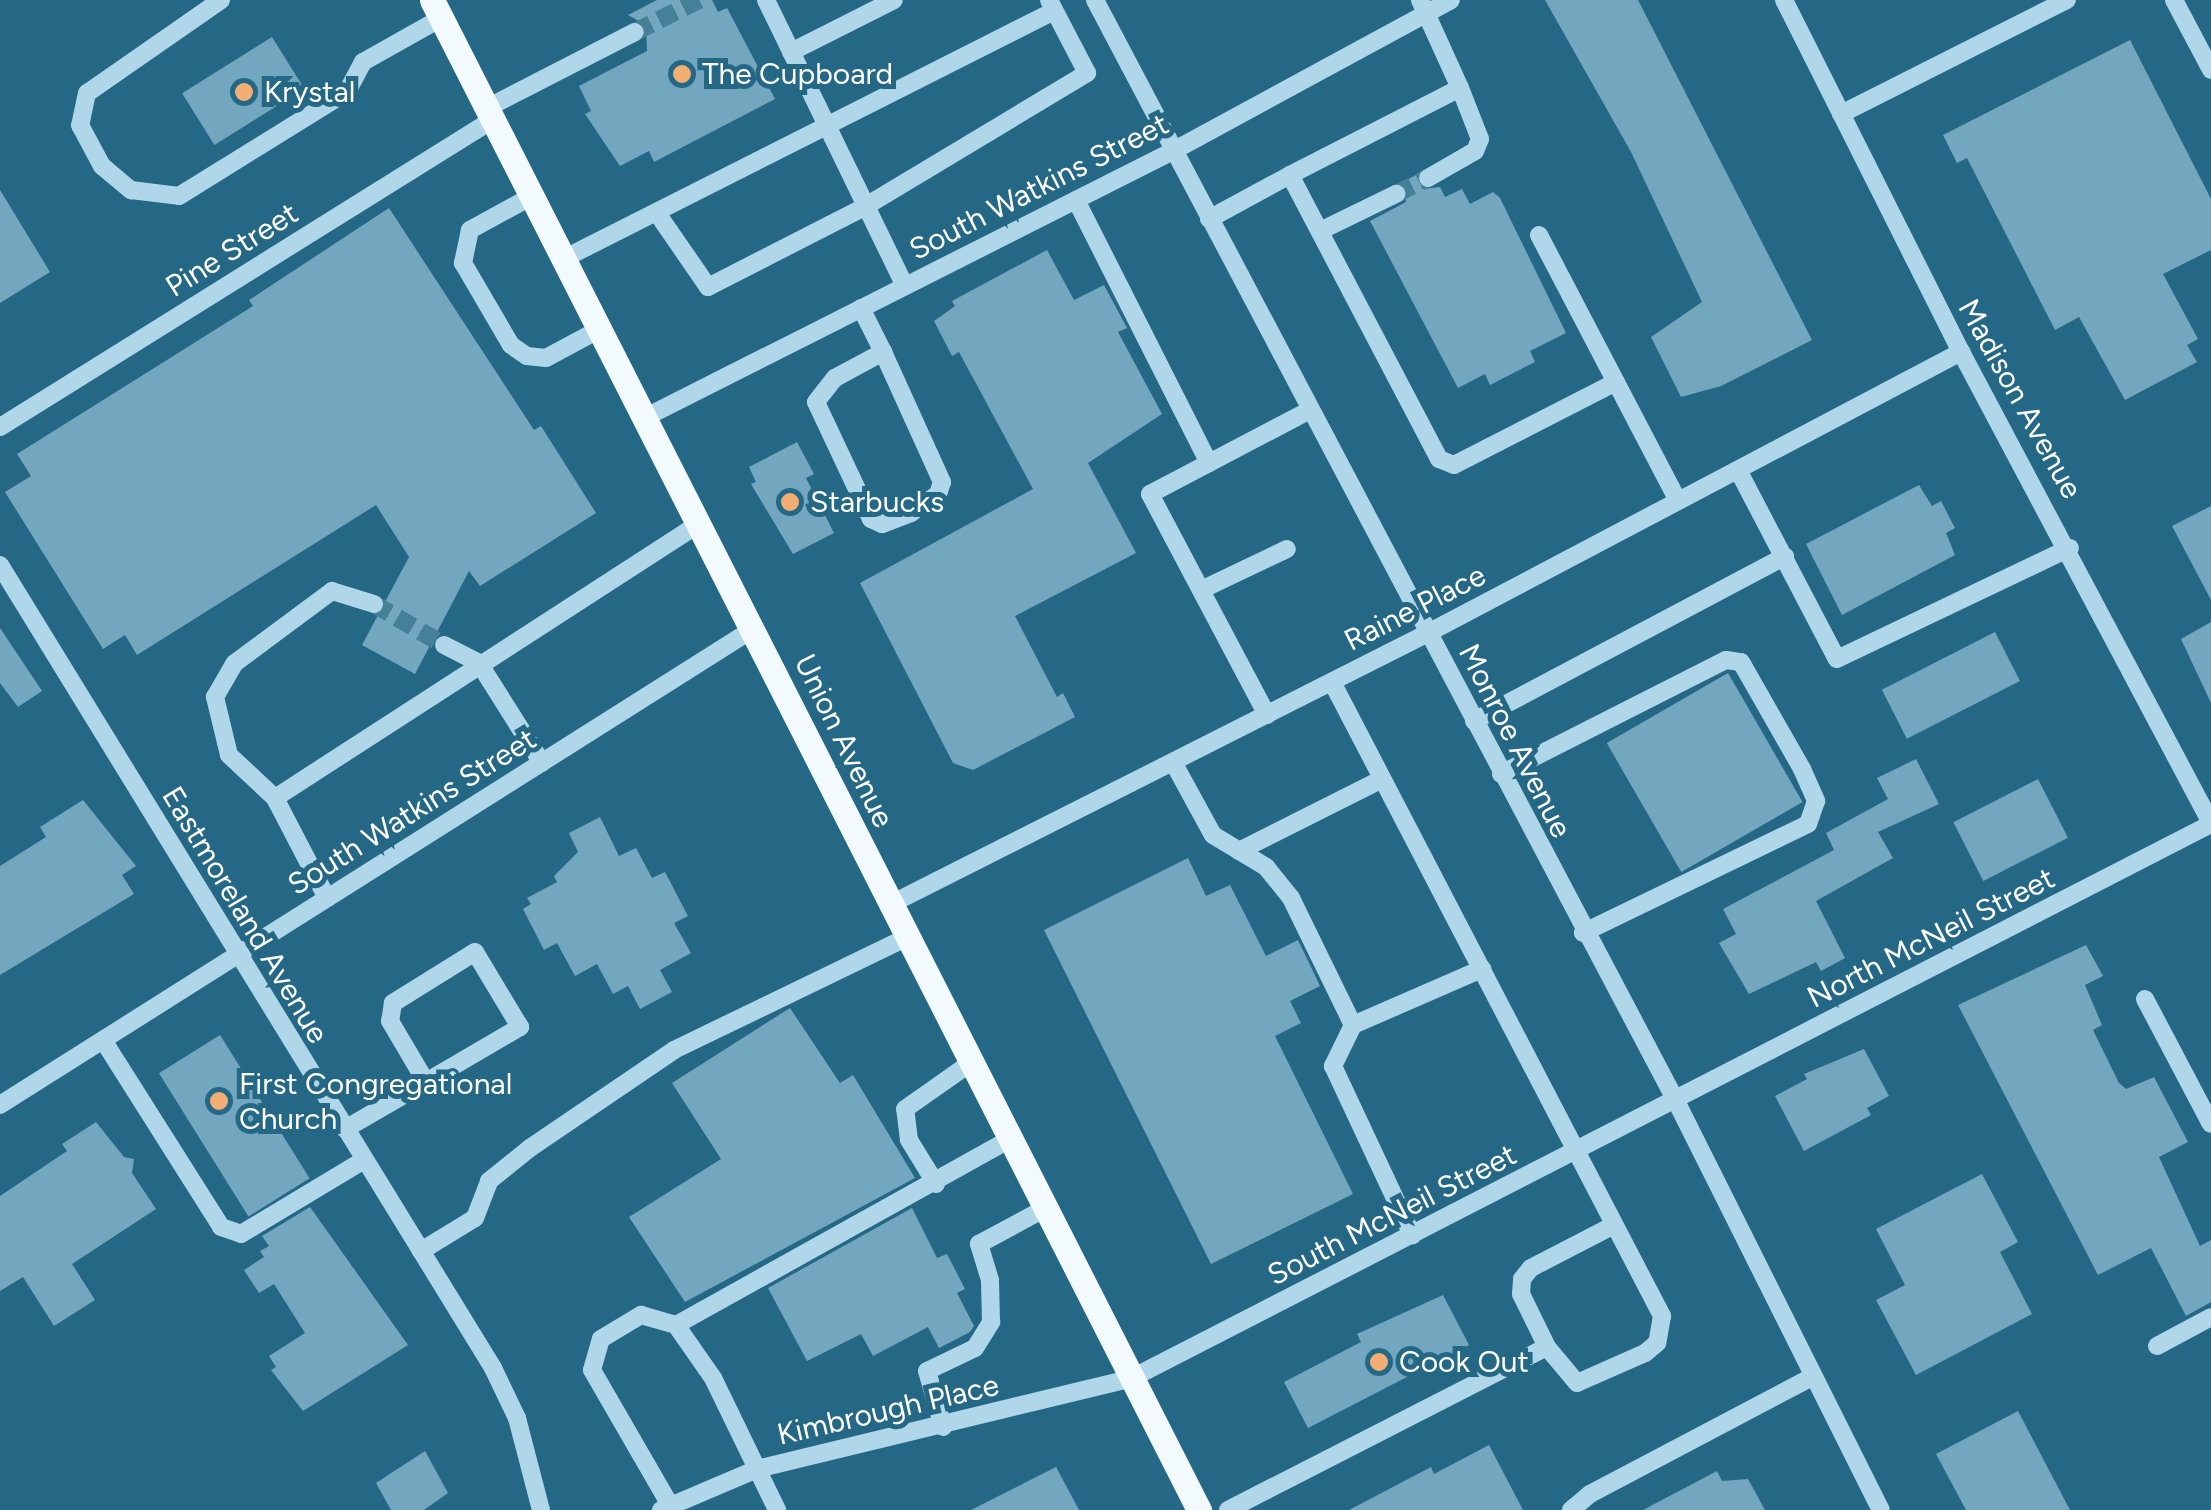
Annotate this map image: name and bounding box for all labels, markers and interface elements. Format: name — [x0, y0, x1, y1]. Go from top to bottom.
place label: The Cupboard — [702, 56, 893, 92]
marker: The Cupboard — [671, 63, 693, 85]
place label: Krystal — [264, 74, 355, 110]
marker: Krystal — [233, 81, 255, 103]
street label: South Watkins Street — [903, 106, 1175, 268]
street label: Pine Street — [159, 195, 305, 305]
street label: Madison Avenue — [1950, 293, 2090, 505]
place label: Starbucks — [810, 484, 944, 520]
marker: Starbucks — [779, 491, 801, 513]
street label: Raine Place — [1338, 557, 1492, 659]
street label: Monroe Avenue — [1451, 638, 1579, 844]
street label: Union Avenue — [787, 649, 901, 833]
street label: South Watkins Street — [281, 721, 543, 903]
street label: Eastmoreland Avenue — [154, 780, 336, 1050]
street label: North McNeil Street — [1801, 860, 2061, 1016]
place label: First Congregational Church — [239, 1066, 512, 1136]
marker: First Congregational Church — [208, 1090, 230, 1112]
street label: South McNeil Street — [1262, 1137, 1522, 1293]
place label: Cook Out — [1399, 1344, 1529, 1380]
marker: Cook Out — [1368, 1351, 1390, 1373]
street label: Kimbrough Place — [774, 1367, 1002, 1453]

